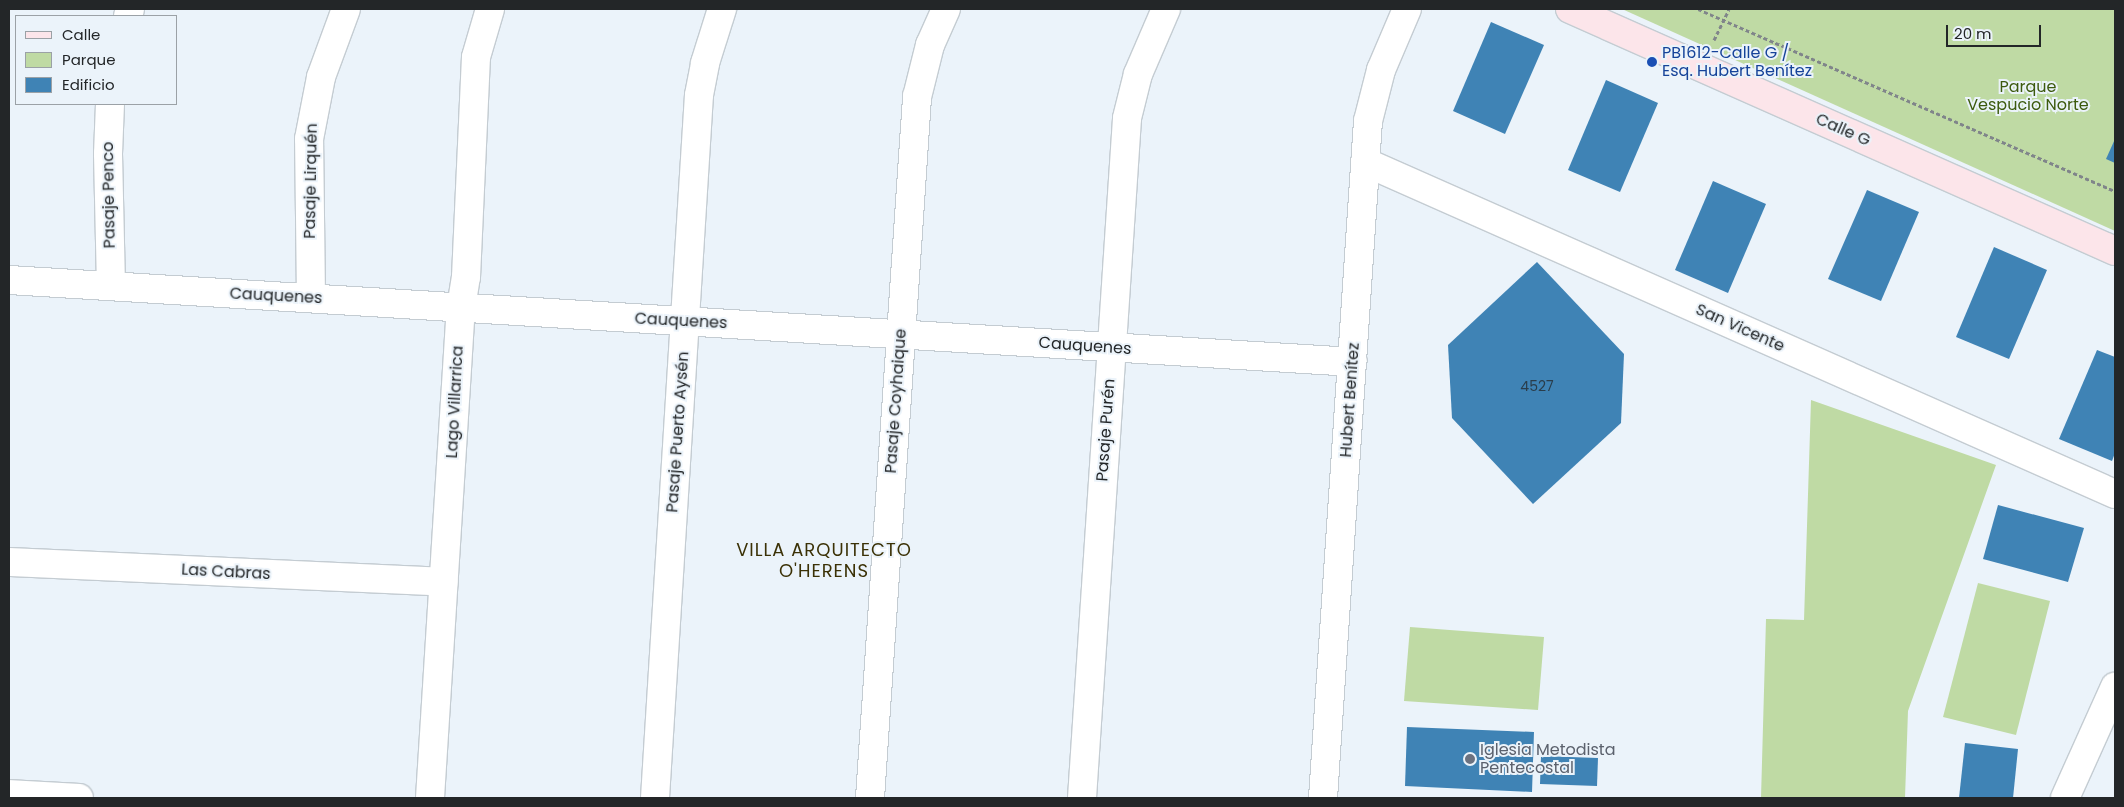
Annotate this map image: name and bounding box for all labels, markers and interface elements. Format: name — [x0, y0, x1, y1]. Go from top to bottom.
legend — [15, 15, 178, 105]
scale bar — [1949, 15, 2044, 47]
text: 20 m — [1954, 23, 1992, 44]
text: Calle — [62, 24, 100, 45]
place label: PB1612-Calle G / Esq. Hubert Benítez — [1662, 43, 1812, 81]
text: Parque — [62, 49, 115, 70]
marker: PB1612-Calle G / Esq. Hubert Benítez — [1646, 56, 1658, 68]
text: Edificio — [62, 74, 115, 95]
park label: Parque Vespucio Norte — [1967, 77, 2089, 115]
street label: Calle G — [1813, 109, 1873, 151]
street label: Pasaje Lirquén — [300, 123, 322, 239]
street label: Pasaje Penco — [98, 141, 120, 249]
street label: Cauquenes — [229, 284, 323, 308]
street label: San Vicente — [1693, 300, 1787, 356]
street label: Cauquenes — [634, 309, 728, 333]
street label: Pasaje Coyhaique — [881, 328, 911, 474]
street label: Cauquenes — [1038, 333, 1132, 359]
street label: Hubert Benítez — [1336, 342, 1364, 458]
street label: Lago Villarrica — [442, 345, 468, 459]
street label: Pasaje Puerto Aysén — [663, 351, 693, 513]
street label: Pasaje Purén — [1093, 378, 1119, 482]
house number: 4527 — [1520, 378, 1554, 394]
district label: VILLA ARQUITECTO O'HERENS — [734, 540, 914, 582]
street label: Las Cabras — [181, 560, 271, 584]
place label: Iglesia Metodista Pentecostal — [1480, 740, 1615, 778]
marker: Iglesia Metodista Pentecostal — [1464, 753, 1476, 765]

